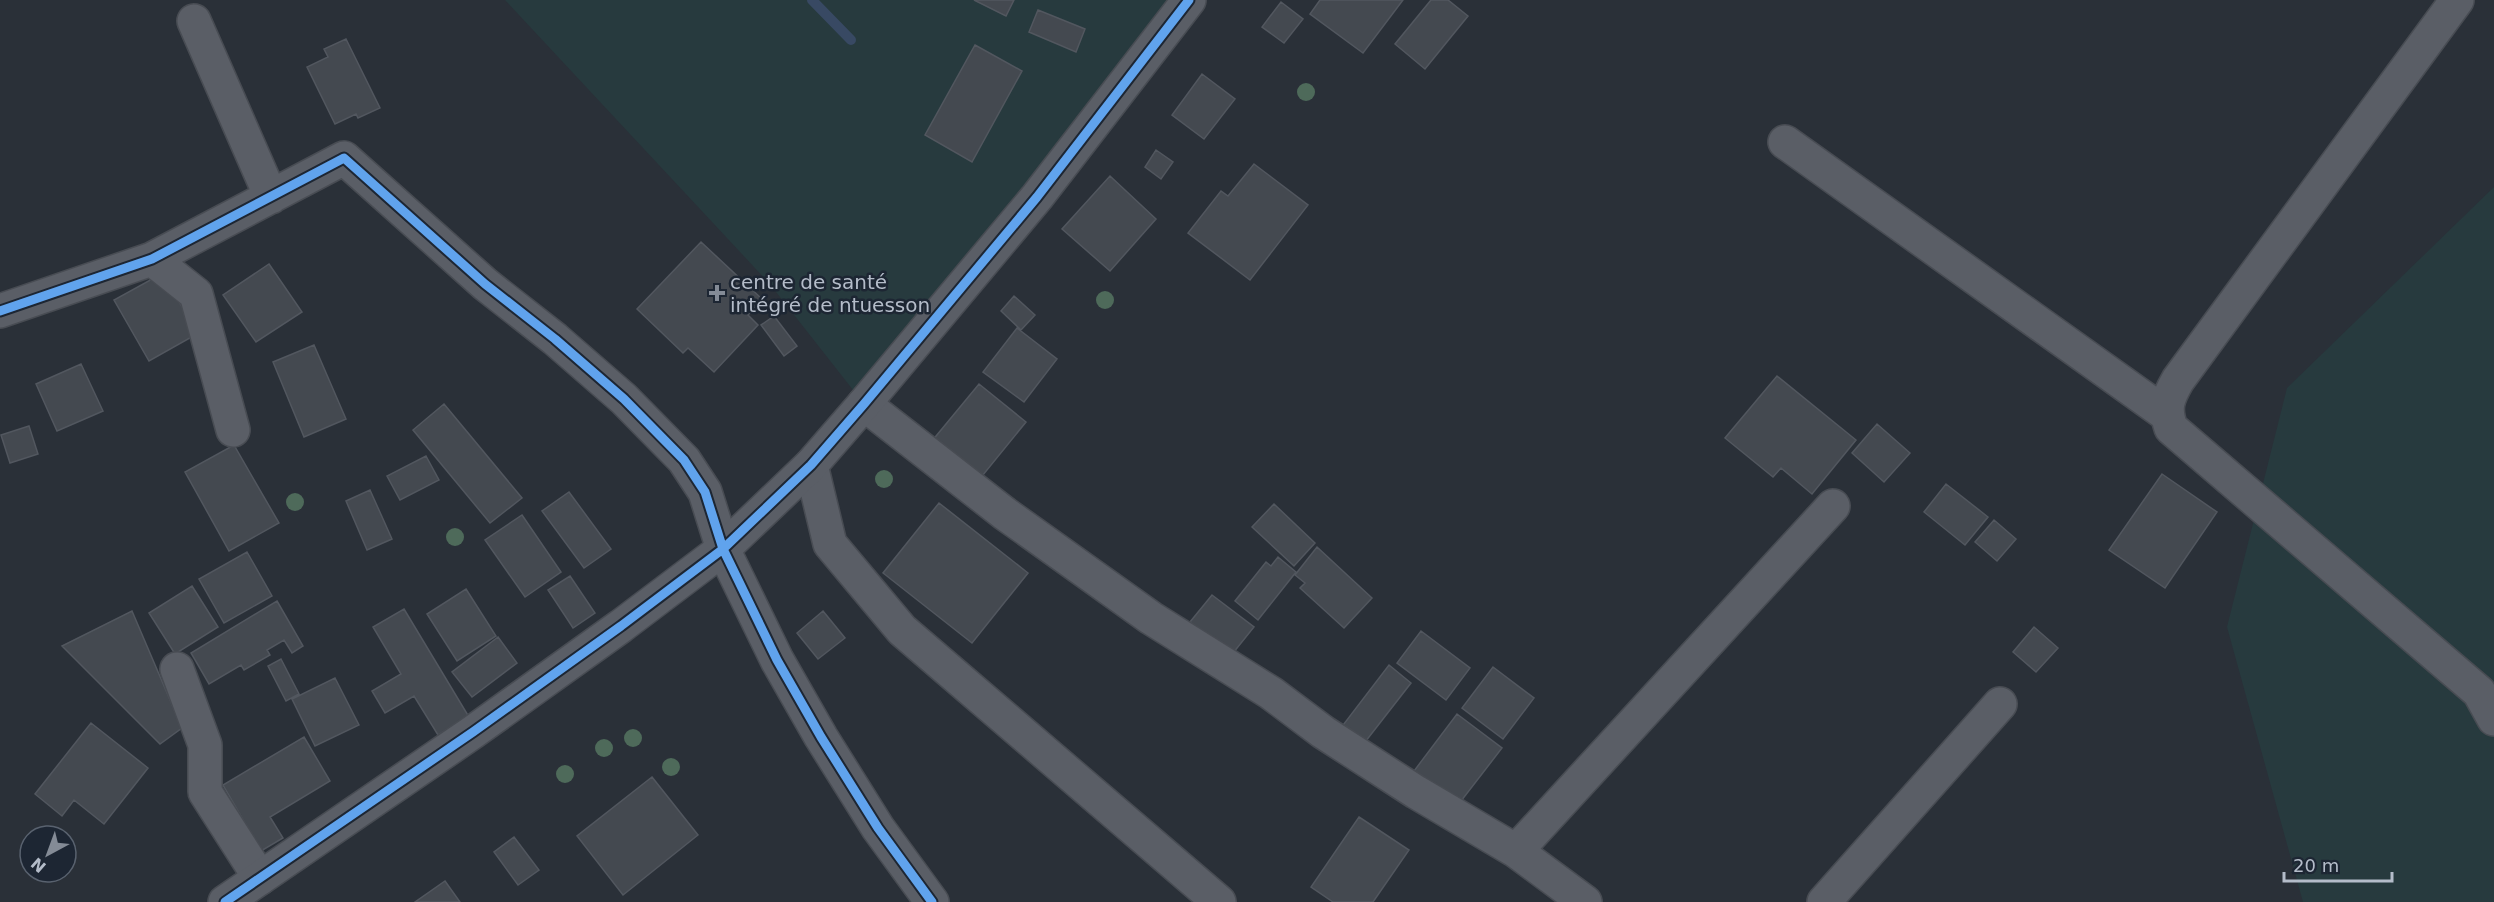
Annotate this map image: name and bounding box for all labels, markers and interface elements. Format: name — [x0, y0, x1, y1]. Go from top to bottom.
place label: centre de santé intégré de ntuesson — [730, 270, 930, 317]
marker: centre de santé intégré de ntuesson — [708, 284, 726, 302]
north arrow — [18, 824, 78, 884]
scale bar — [2284, 845, 2392, 883]
text: N — [27, 853, 50, 877]
text: 20 m — [2293, 855, 2339, 876]

